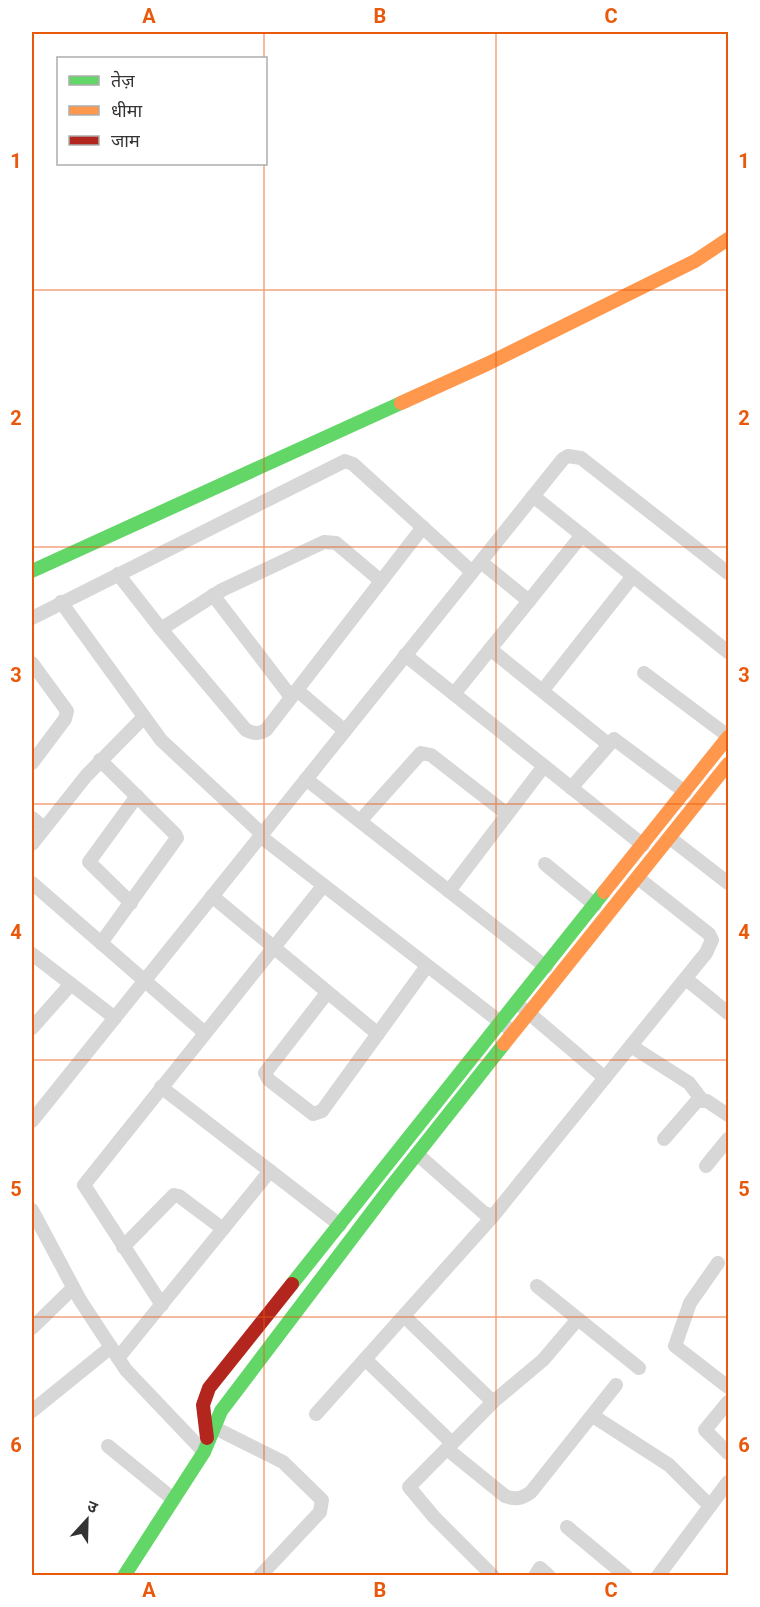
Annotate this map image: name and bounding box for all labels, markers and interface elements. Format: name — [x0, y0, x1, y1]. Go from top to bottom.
text: A — [142, 4, 156, 28]
text: B — [374, 4, 386, 28]
text: C — [604, 4, 618, 28]
legend — [57, 57, 267, 165]
text: तेज़ — [111, 70, 135, 91]
text: धीमा — [111, 100, 142, 121]
text: जाम — [111, 130, 141, 151]
text: 1 — [10, 149, 22, 173]
text: 1 — [738, 149, 750, 173]
text: 2 — [10, 406, 22, 430]
text: 2 — [738, 406, 750, 430]
text: 3 — [10, 663, 22, 687]
text: 3 — [738, 663, 750, 687]
text: 4 — [10, 920, 22, 944]
text: 4 — [738, 920, 750, 944]
text: 5 — [10, 1177, 22, 1201]
text: 5 — [738, 1177, 750, 1201]
text: 6 — [10, 1433, 22, 1457]
text: 6 — [738, 1433, 750, 1457]
north arrow — [57, 1490, 117, 1550]
text: उ — [85, 1496, 101, 1517]
text: A — [142, 1578, 156, 1602]
text: B — [374, 1578, 386, 1602]
text: C — [604, 1578, 618, 1602]

